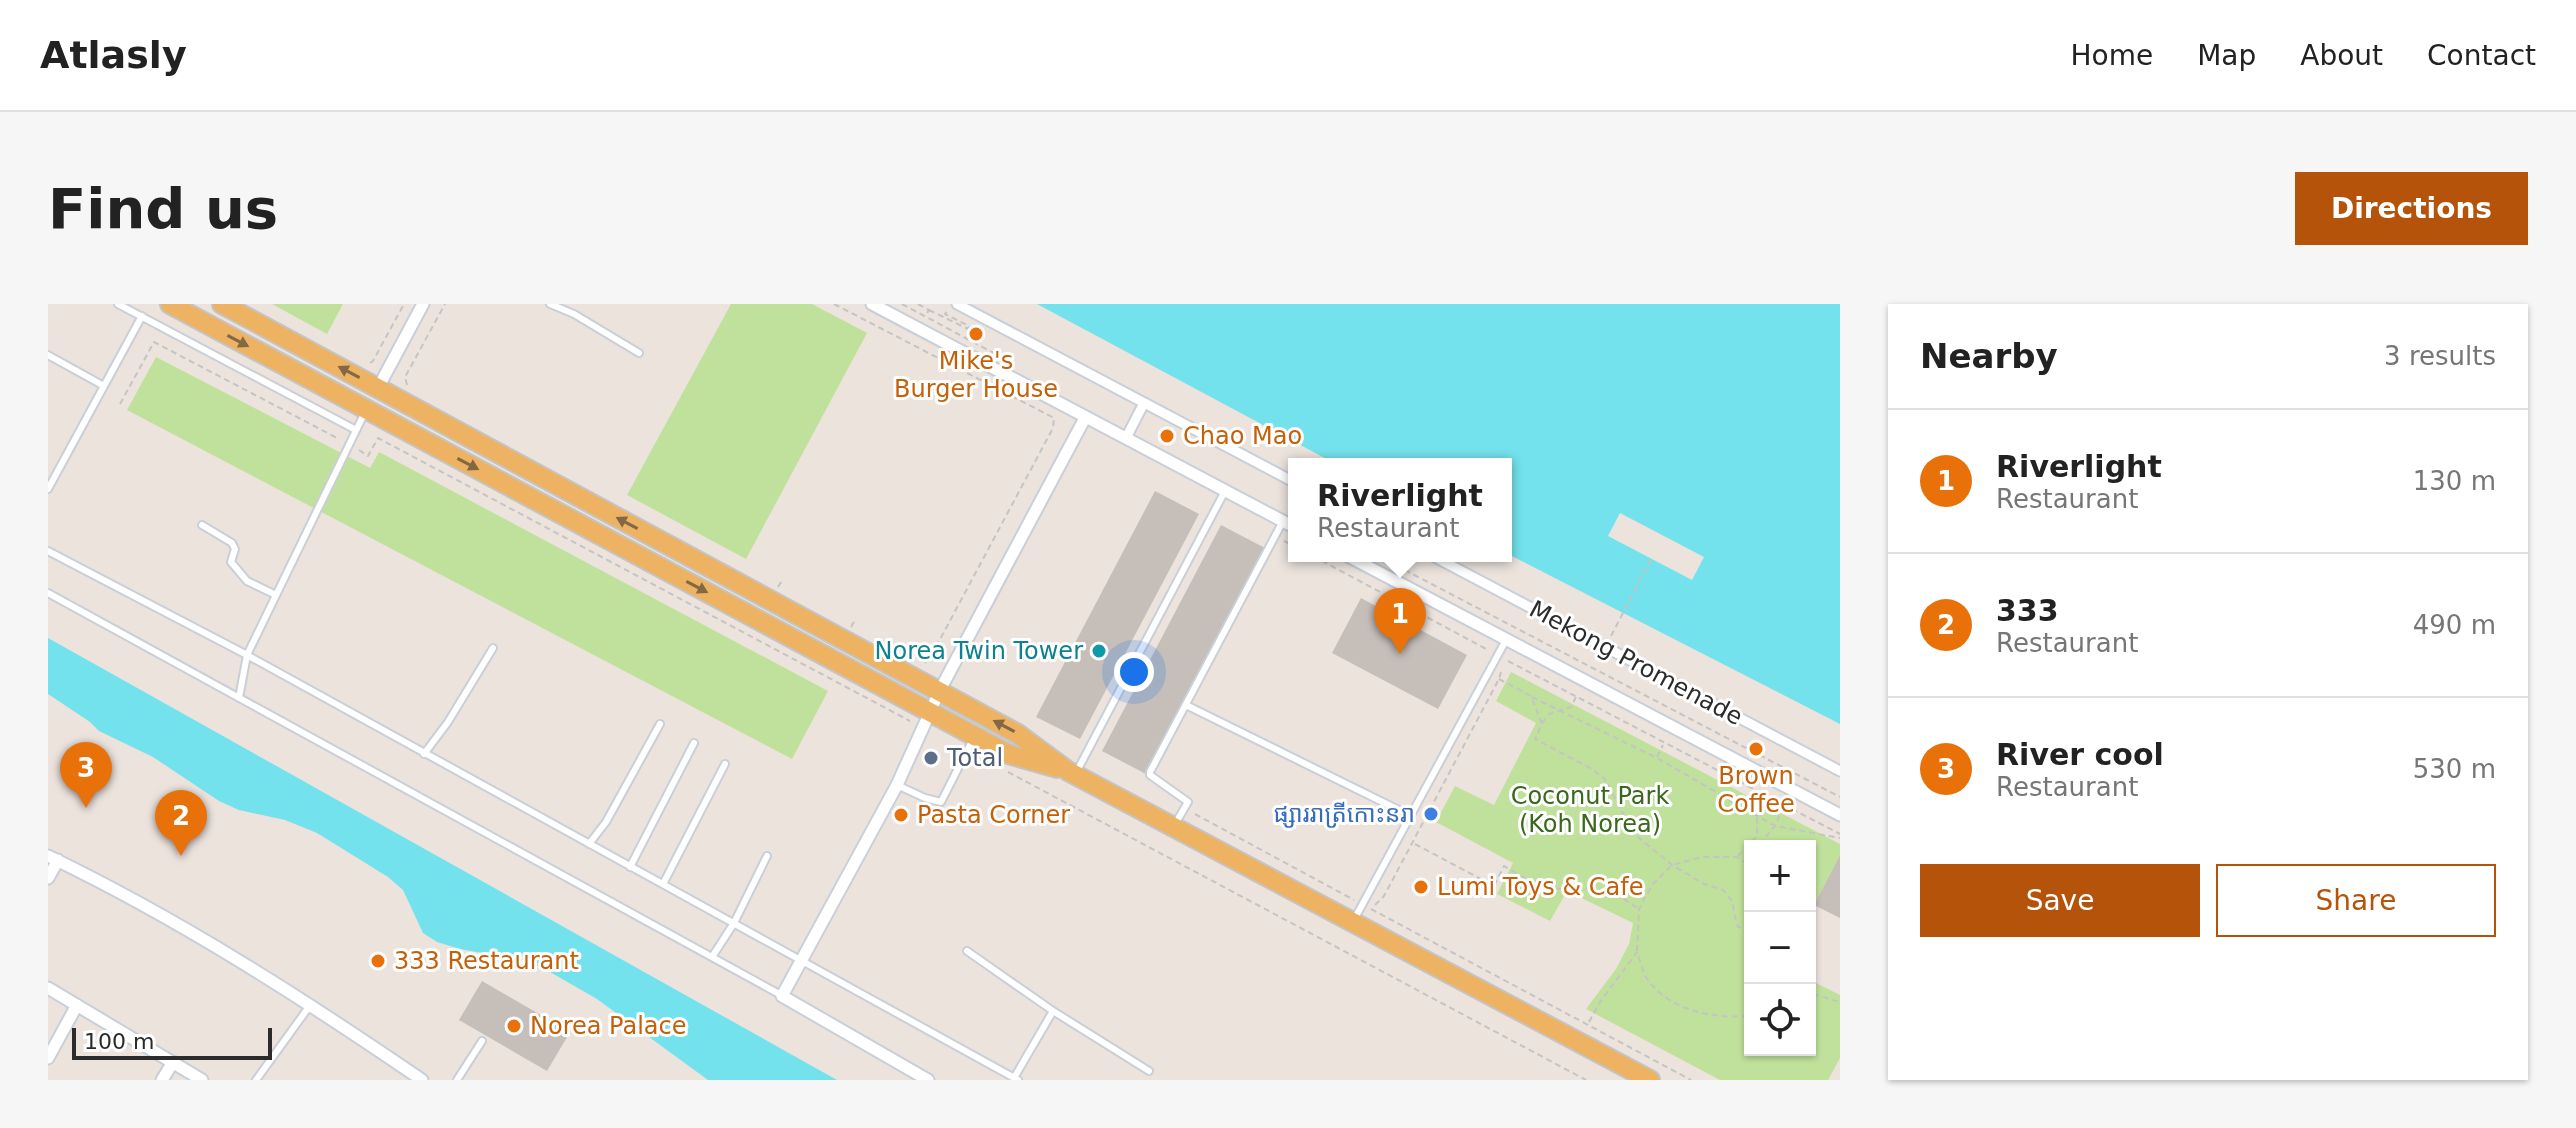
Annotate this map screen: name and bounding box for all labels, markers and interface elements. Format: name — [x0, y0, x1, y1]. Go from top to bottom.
text: Atlasly — [40, 33, 187, 77]
text: Home — [2070, 39, 2153, 72]
text: Map — [2197, 39, 2256, 72]
text: About — [2300, 39, 2383, 72]
text: Contact — [2427, 39, 2536, 72]
button: Directions — [2295, 172, 2528, 245]
text: Find us — [48, 176, 278, 241]
marker: Mike's Burger House — [967, 325, 985, 343]
one-way arrow — [227, 334, 250, 348]
text: Nearby — [1920, 336, 2058, 376]
text: 3 results — [2384, 341, 2496, 371]
place label: Mike's Burger House — [894, 347, 1058, 403]
one-way arrow — [338, 366, 361, 379]
place label: Chao Mao — [1183, 422, 1302, 450]
marker: Chao Mao — [1158, 427, 1176, 445]
text: Riverlight — [1996, 449, 2162, 484]
one-way arrow — [456, 457, 479, 471]
popup — [1288, 458, 1512, 562]
text: 1 — [1937, 466, 1955, 496]
text: 130 m — [2413, 466, 2496, 496]
text: Riverlight — [1317, 478, 1483, 513]
text: Restaurant — [1996, 484, 2138, 514]
text: Restaurant — [1317, 513, 1459, 543]
one-way arrow — [616, 516, 639, 529]
one-way arrow — [685, 580, 708, 593]
pin: 1 — [1374, 588, 1426, 654]
text: 333 — [1996, 593, 2059, 628]
street label: Mekong Promenade — [1525, 595, 1747, 731]
text: 2 — [1937, 610, 1955, 640]
text: 490 m — [2413, 610, 2496, 640]
text: Restaurant — [1996, 628, 2138, 658]
place label: Norea Twin Tower — [875, 637, 1083, 665]
marker: Norea Twin Tower — [1090, 642, 1108, 660]
your location — [1114, 652, 1154, 692]
one-way arrow — [993, 719, 1015, 733]
text: River cool — [1996, 737, 2164, 772]
marker: Brown Coffee — [1747, 740, 1765, 758]
pin: 3 — [60, 742, 112, 808]
place label: Total — [946, 744, 1003, 772]
marker: Total — [922, 749, 940, 767]
text: 3 — [1937, 754, 1955, 784]
text: 530 m — [2413, 754, 2496, 784]
place label: Brown Coffee — [1717, 762, 1795, 818]
text: Restaurant — [1996, 772, 2138, 802]
park label: Coconut Park (Koh Norea) — [1511, 782, 1669, 838]
pin: 2 — [155, 790, 207, 856]
place label: ផ្សាររាត្រីកោះនរា — [1274, 800, 1415, 828]
place label: Pasta Corner — [917, 801, 1070, 829]
marker: ផ្សាររាត្រីកោះនរា — [1422, 805, 1440, 823]
marker: Pasta Corner — [892, 806, 910, 824]
map controls — [1744, 840, 1816, 1056]
button: + — [1744, 840, 1816, 912]
button: Save — [1920, 864, 2200, 937]
button: Share — [2216, 864, 2496, 937]
place label: Lumi Toys & Cafe — [1437, 873, 1643, 901]
marker: Lumi Toys & Cafe — [1412, 878, 1430, 896]
button: − — [1744, 912, 1816, 984]
place label: 333 Restaurant — [394, 947, 579, 975]
marker: 333 Restaurant — [369, 952, 387, 970]
button: locate — [1744, 984, 1816, 1056]
place label: Norea Palace — [530, 1012, 687, 1040]
marker: Norea Palace — [505, 1017, 523, 1035]
scale bar — [72, 1024, 272, 1060]
text: 100 m — [84, 1029, 154, 1054]

